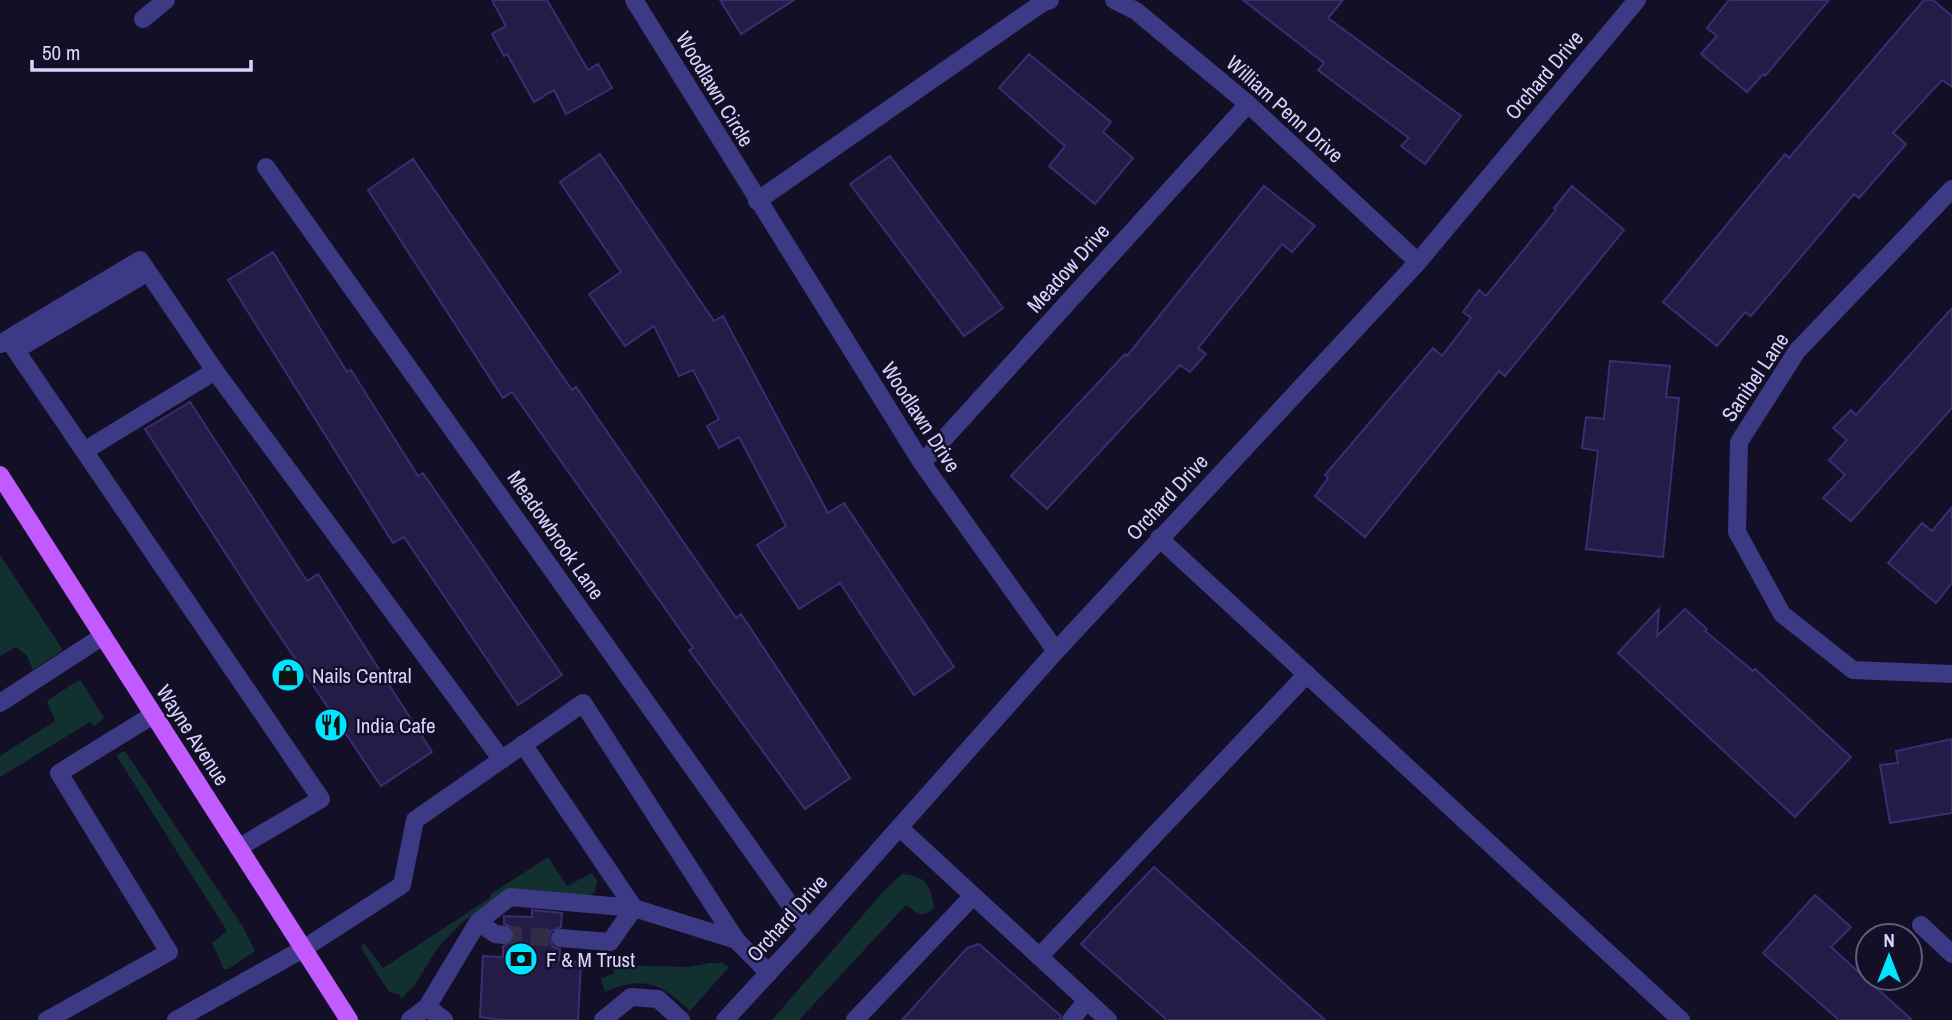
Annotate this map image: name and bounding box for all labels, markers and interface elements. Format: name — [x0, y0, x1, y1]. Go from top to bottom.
street label: Orchard Drive — [1498, 24, 1590, 126]
street label: Woodlawn Circle — [669, 26, 761, 152]
scale bar — [32, 28, 250, 72]
text: 50 m — [42, 38, 80, 67]
street label: William Penn Drive — [1220, 49, 1350, 169]
street label: Meadow Drive — [1020, 217, 1116, 319]
street label: Sanibel Lane — [1715, 327, 1795, 427]
street label: Woodlawn Drive — [875, 356, 967, 478]
street label: Orchard Drive — [1120, 448, 1214, 546]
street label: Meadowbrook Lane — [501, 465, 611, 605]
shop icon: Nails Central — [269, 656, 307, 694]
place label: Nails Central — [312, 661, 412, 690]
street label: Wayne Avenue — [150, 679, 236, 791]
restaurant icon: India Cafe — [312, 706, 350, 744]
place label: India Cafe — [356, 711, 435, 740]
street label: Orchard Drive — [740, 868, 834, 968]
north arrow — [1854, 922, 1924, 992]
text: N — [1883, 927, 1895, 953]
bank icon: F & M Trust — [502, 940, 540, 978]
place label: F & M Trust — [546, 945, 635, 974]

